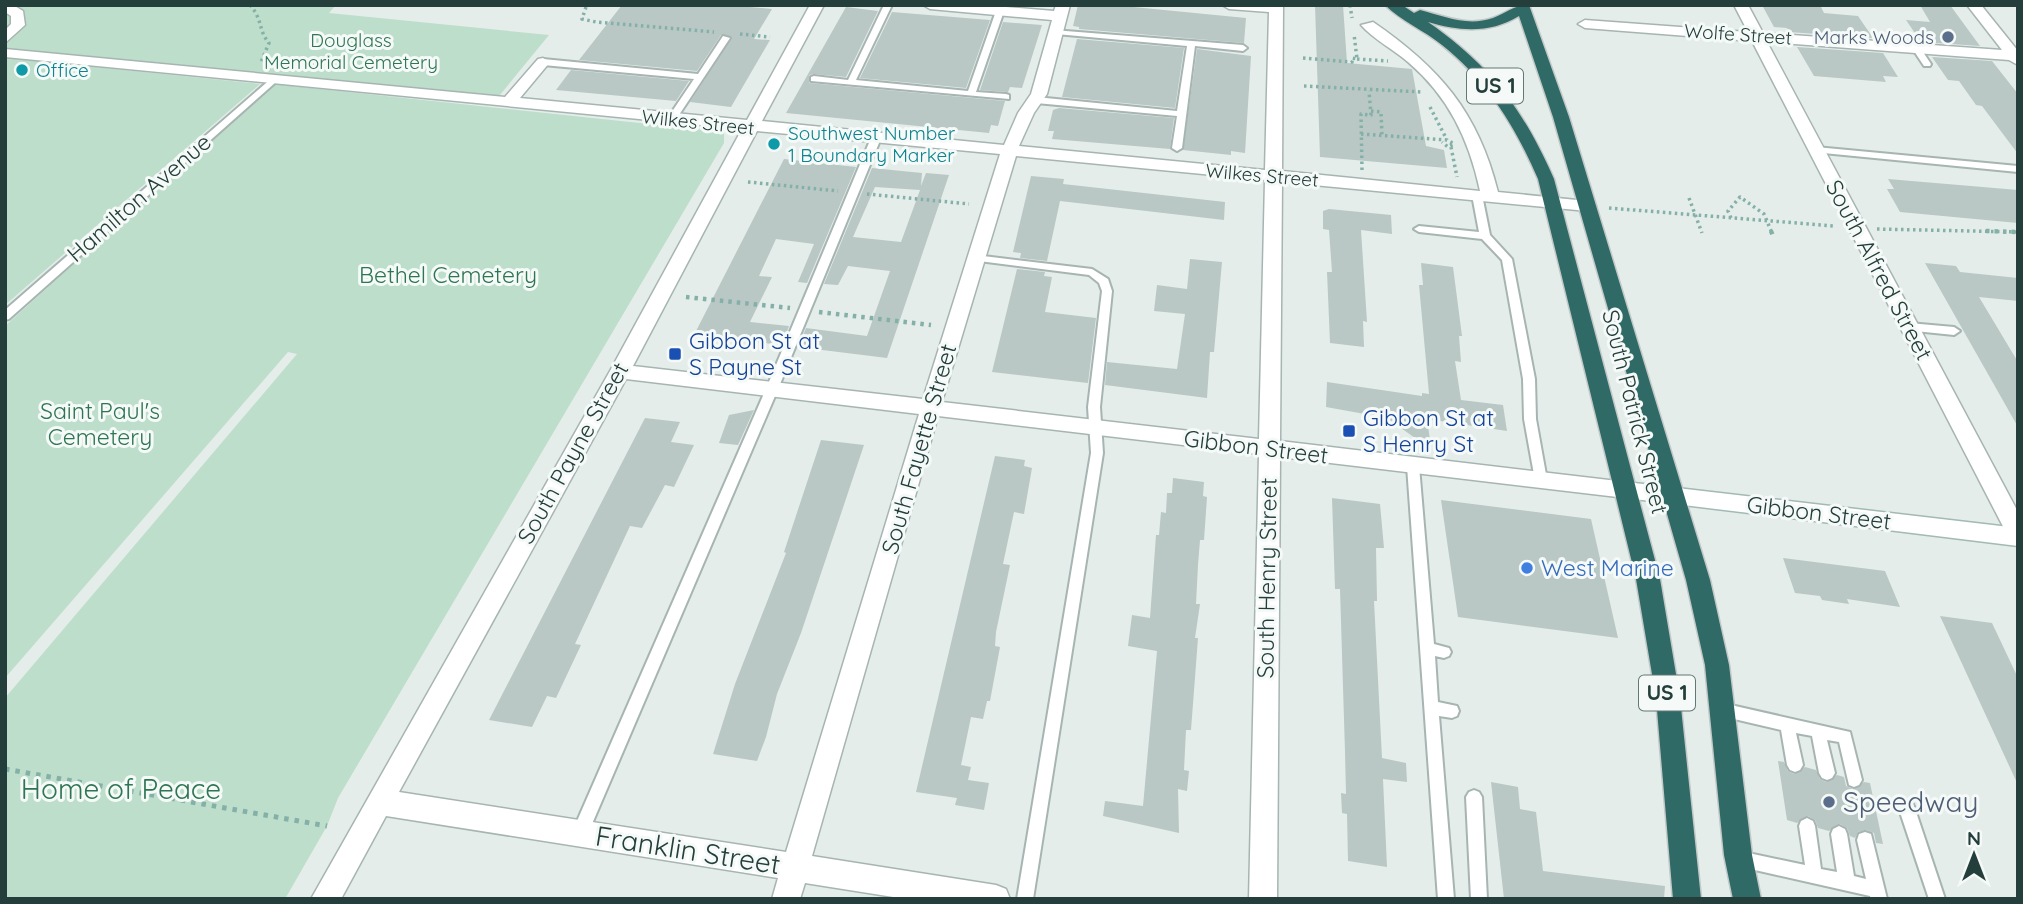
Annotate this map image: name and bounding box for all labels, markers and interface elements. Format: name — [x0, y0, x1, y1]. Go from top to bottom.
street label: Wolfe Street — [1683, 18, 1793, 50]
place label: Marks Woods — [1814, 25, 1934, 49]
park label: Douglass Memorial Cemetery — [264, 28, 438, 74]
marker: Marks Woods — [1940, 29, 1956, 45]
place label: Office — [36, 58, 89, 82]
marker: Office — [14, 62, 30, 78]
road number: US 1 — [1467, 68, 1523, 104]
street label: Wilkes Street — [640, 104, 756, 140]
place label: Southwest Number 1 Boundary Marker — [788, 121, 956, 167]
street label: Hamilton Avenue — [61, 127, 217, 268]
marker: Southwest Number 1 Boundary Marker — [766, 136, 782, 152]
street label: Wilkes Street — [1205, 158, 1319, 192]
street label: South Alfred Street — [1820, 175, 1939, 365]
park label: Bethel Cemetery — [359, 260, 537, 289]
street label: South Patrick Street — [1596, 307, 1675, 517]
place label: Gibbon St at S Payne St — [689, 326, 820, 381]
street label: South Fayette Street — [875, 340, 962, 557]
marker: Gibbon St at S Payne St — [667, 346, 683, 362]
street label: South Payne Street — [511, 357, 635, 549]
park label: Saint Paul's Cemetery — [40, 396, 160, 451]
place label: Gibbon St at S Henry St — [1363, 403, 1494, 458]
street label: Gibbon Street — [1182, 423, 1330, 470]
marker: Gibbon St at S Henry St — [1341, 423, 1357, 439]
street label: South Henry Street — [1250, 477, 1283, 679]
street label: Gibbon Street — [1745, 489, 1893, 536]
place label: West Marine — [1541, 553, 1674, 582]
marker: West Marine — [1519, 560, 1535, 576]
road number: US 1 — [1639, 676, 1695, 710]
park label: Home of Peace — [21, 771, 221, 806]
place label: Speedway — [1843, 784, 1978, 819]
marker: Speedway — [1821, 794, 1837, 810]
street label: Franklin Street — [593, 818, 783, 881]
north arrow — [1939, 820, 2009, 890]
text: N — [1967, 826, 1981, 850]

